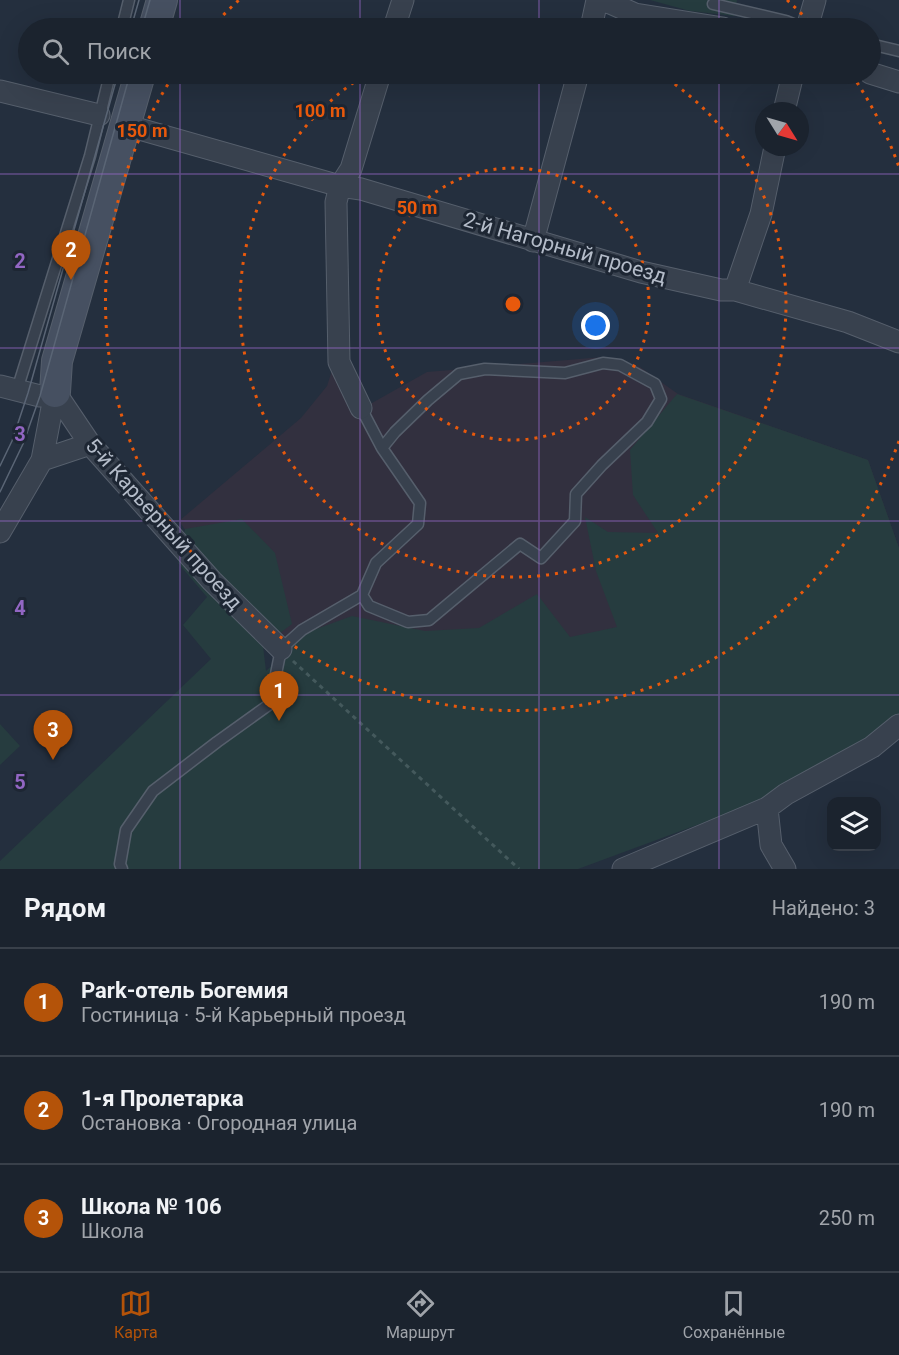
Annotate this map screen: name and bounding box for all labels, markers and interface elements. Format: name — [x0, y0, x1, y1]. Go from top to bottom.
search box — [18, 18, 881, 84]
icon: search — [39, 35, 72, 68]
text: Поиск — [87, 39, 151, 64]
text: 100 m — [294, 100, 346, 121]
north arrow — [755, 102, 809, 156]
text: 150 m — [116, 120, 168, 141]
text: 50 m — [397, 197, 437, 218]
street label: 2-й Нагорный проезд — [461, 208, 669, 289]
pin: 2 — [52, 230, 90, 280]
text: 2 — [14, 249, 26, 273]
centre of rings — [503, 294, 523, 314]
your location — [581, 311, 610, 340]
text: 3 — [14, 422, 26, 446]
street label: 5-й Карьерный проезд — [81, 433, 247, 615]
text: 4 — [14, 596, 26, 620]
pin: 1 — [260, 672, 298, 721]
pin: 3 — [34, 710, 72, 760]
text: 5 — [14, 770, 26, 794]
map controls — [827, 797, 881, 851]
button: layers — [827, 797, 881, 851]
text: Рядом — [24, 893, 106, 923]
text: Найдено: 3 — [772, 896, 875, 920]
text: Park-отель Богемия — [81, 978, 289, 1003]
text: 1 — [38, 990, 49, 1014]
text: 190 m — [819, 990, 875, 1014]
text: Гостиница · 5-й Карьерный проезд — [81, 1003, 406, 1027]
text: 1-я Пролетарка — [81, 1086, 244, 1111]
text: 2 — [38, 1098, 49, 1122]
text: 190 m — [819, 1098, 875, 1122]
text: Остановка · Огородная улица — [81, 1111, 357, 1135]
text: Школа № 106 — [81, 1194, 222, 1219]
text: 3 — [38, 1206, 49, 1230]
text: 250 m — [819, 1206, 875, 1230]
text: Школа — [81, 1219, 144, 1243]
tab: Карта — [114, 1287, 158, 1342]
tab: Маршрут — [386, 1287, 455, 1342]
tab: Сохранённые — [683, 1287, 785, 1342]

